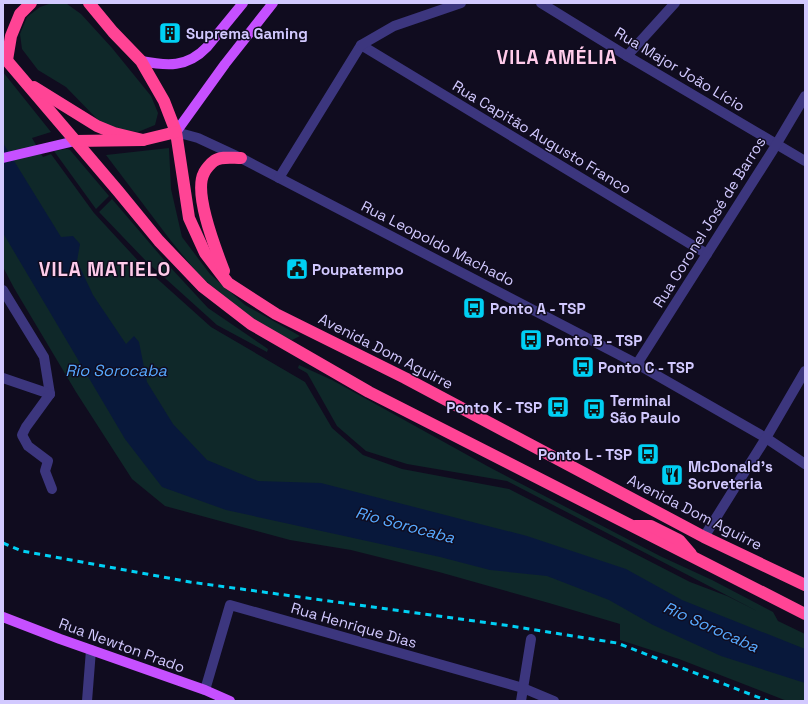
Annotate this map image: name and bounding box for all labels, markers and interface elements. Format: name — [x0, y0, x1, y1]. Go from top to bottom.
building icon: Suprema Gaming — [157, 20, 183, 46]
street label: Rua Major João Lício — [612, 23, 748, 115]
place label: Suprema Gaming — [186, 24, 308, 43]
district label: VILA AMÉLIA — [496, 45, 618, 70]
street label: Rua Capitão Augusto Franco — [449, 76, 635, 198]
street label: Rua Coronel José de Barros — [649, 133, 770, 311]
street label: Rua Leopoldo Machado — [358, 196, 518, 290]
public building icon: Poupatempo — [284, 256, 310, 282]
district label: VILA MATIELO — [39, 257, 171, 282]
place label: Poupatempo — [312, 260, 404, 279]
bus stop icon: Ponto A - TSP — [461, 295, 487, 321]
place label: Ponto A - TSP — [490, 299, 585, 318]
street label: Avenida Dom Aguirre — [316, 309, 457, 393]
bus stop icon: Ponto B - TSP — [518, 327, 544, 353]
place label: Ponto B - TSP — [546, 331, 642, 350]
bus stop icon: Ponto C - TSP — [570, 354, 596, 380]
place label: Ponto C - TSP — [598, 358, 694, 377]
water label: Rio Sorocaba — [65, 360, 168, 381]
place label: Terminal São Paulo — [610, 391, 680, 427]
bus stop icon: Ponto K - TSP — [545, 394, 571, 420]
bus stop icon: Terminal São Paulo — [581, 396, 607, 422]
place label: Ponto K - TSP — [446, 398, 542, 417]
bus stop icon: Ponto L - TSP — [635, 441, 661, 467]
place label: Ponto L - TSP — [538, 445, 632, 464]
place label: McDonald's Sorveteria — [688, 457, 773, 493]
restaurant icon: McDonald's Sorveteria — [659, 462, 685, 488]
street label: Avenida Dom Aguirre — [625, 470, 766, 554]
water label: Rio Sorocaba — [353, 502, 458, 548]
water label: Rio Sorocaba — [660, 597, 762, 658]
street label: Rua Henrique Dias — [289, 598, 419, 652]
street label: Rua Newton Prado — [56, 613, 188, 677]

